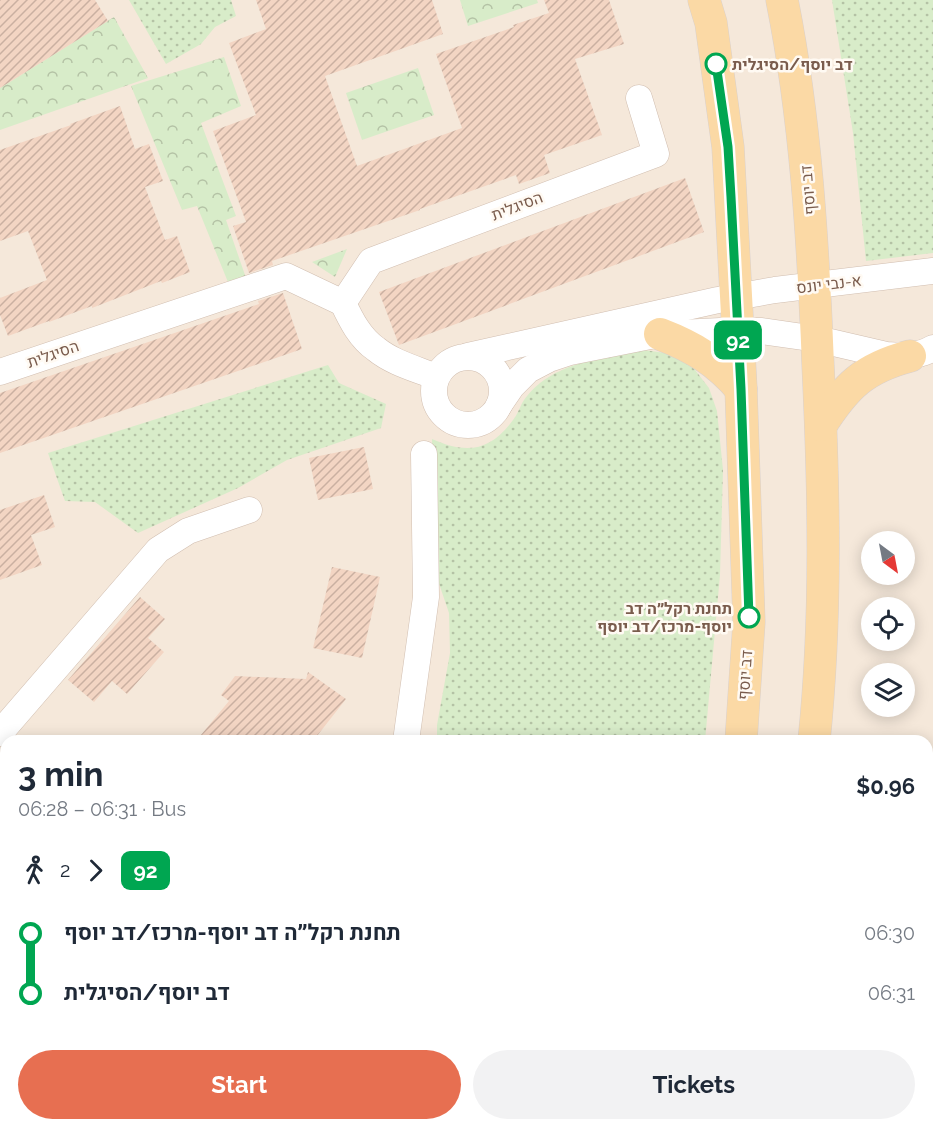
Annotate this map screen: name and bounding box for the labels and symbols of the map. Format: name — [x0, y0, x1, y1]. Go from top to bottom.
marker: דב יוסף/הסיגלית — [705, 53, 727, 75]
place label: דב יוסף/הסיגלית — [732, 55, 853, 74]
street label: דב יוסף — [796, 164, 820, 216]
street label: הסיגלית — [489, 188, 545, 224]
street label: א-נבי יונס — [795, 271, 863, 297]
line badge: 92 — [711, 320, 765, 360]
street label: הסיגלית — [25, 336, 81, 372]
north arrow — [861, 531, 915, 585]
place label: תחנת רקל״ה דב יוסף-מרכז/דב יוסף — [597, 599, 732, 636]
marker: תחנת רקל״ה דב יוסף-מרכז/דב יוסף — [738, 606, 760, 628]
street label: דב יוסף — [734, 649, 756, 701]

